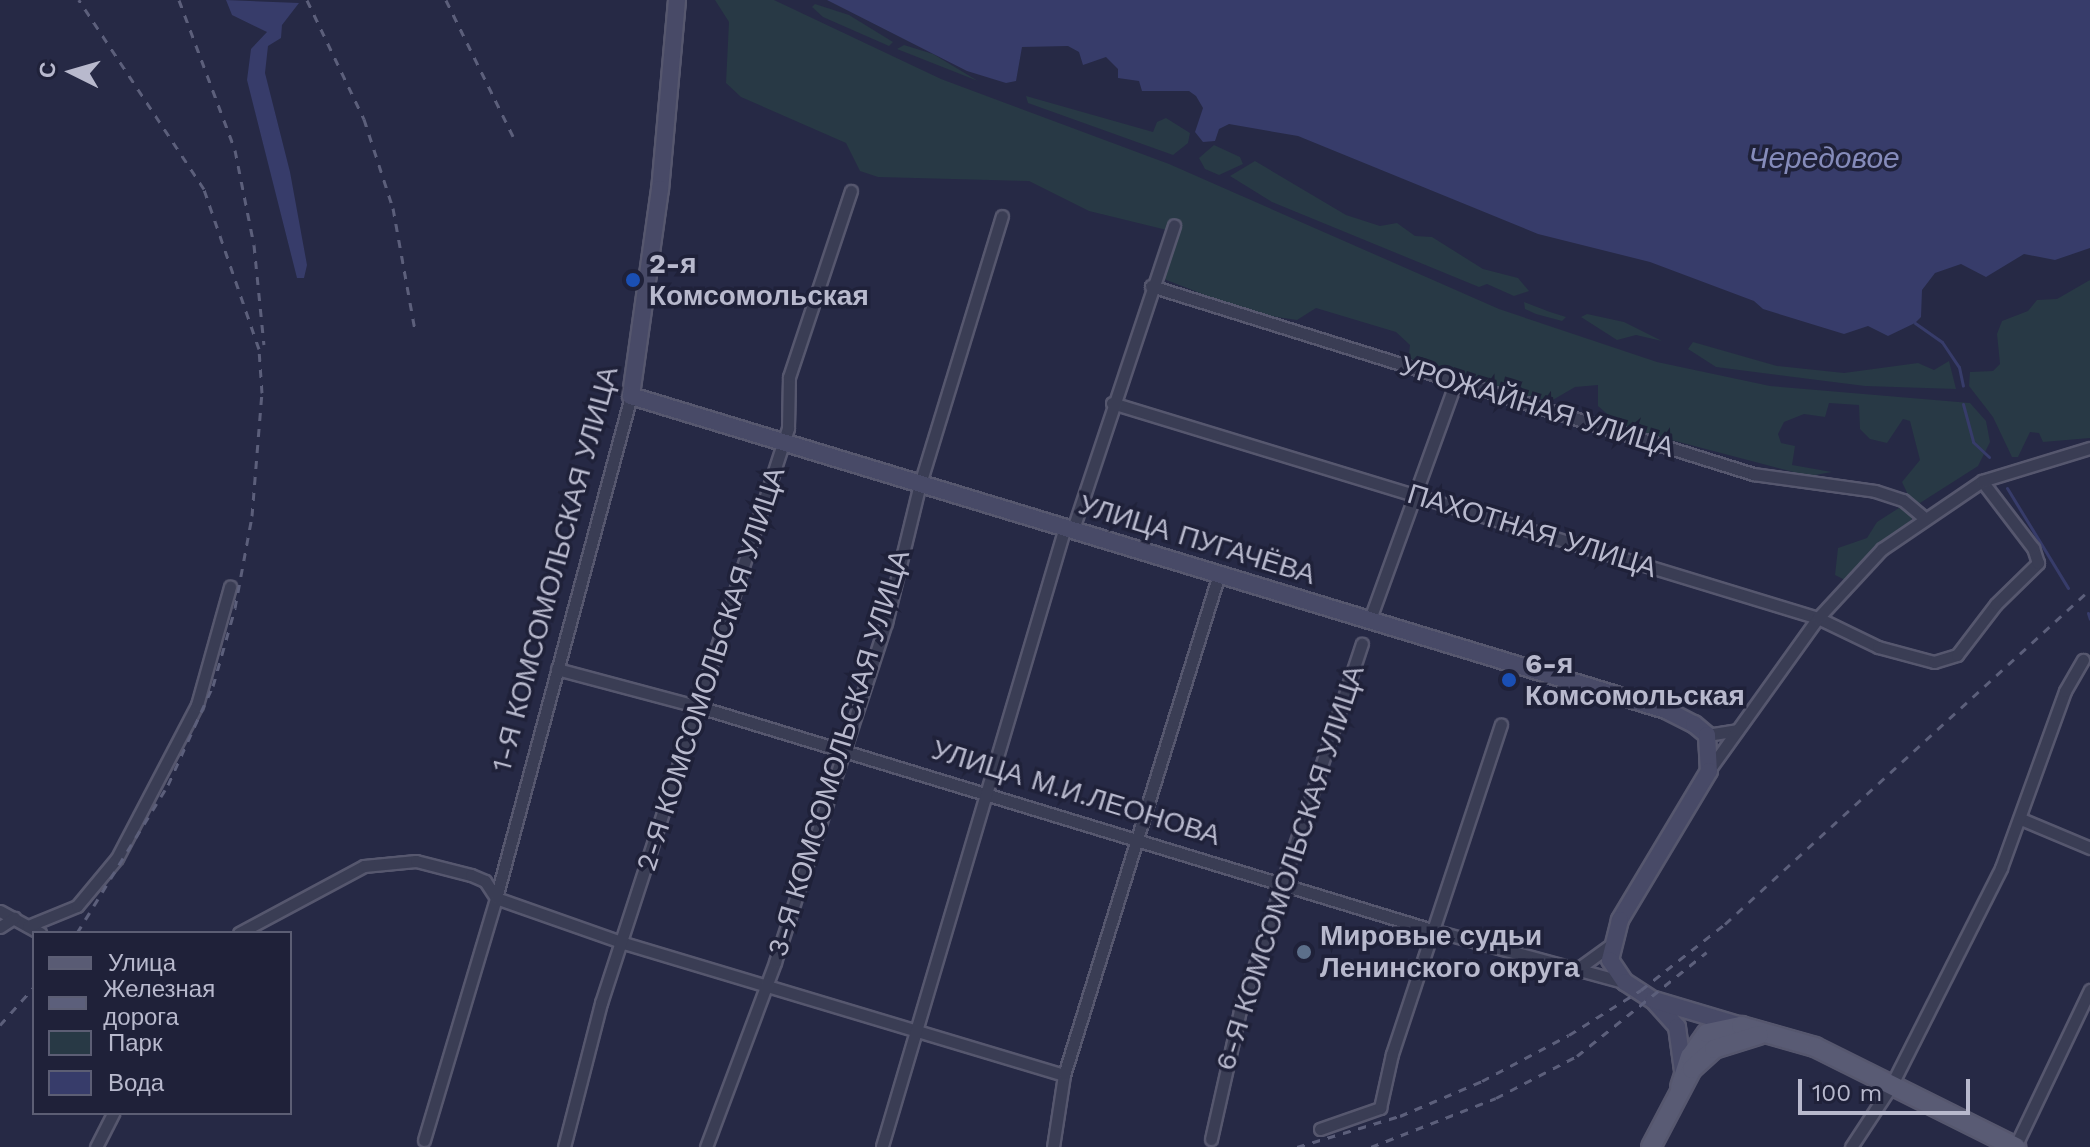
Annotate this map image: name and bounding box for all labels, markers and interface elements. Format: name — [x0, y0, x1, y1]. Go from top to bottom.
north arrow — [32, 32, 112, 112]
text: С — [34, 61, 61, 79]
water label: Чередовое — [1748, 140, 1900, 176]
place label: 2-я Комсомольская — [649, 247, 869, 313]
marker: 2-я Комсомольская — [624, 271, 642, 289]
street label: УРОЖАЙНАЯ УЛИЦА — [1396, 349, 1678, 465]
street label: 1-Я КОМСОМОЛЬСКАЯ УЛИЦА — [485, 363, 625, 775]
street label: 2-Я КОМСОМОЛЬСКАЯ УЛИЦА — [630, 463, 792, 875]
street label: ПАХОТНАЯ УЛИЦА — [1403, 477, 1661, 585]
street label: УЛИЦА ПУГАЧЁВА — [1075, 488, 1319, 592]
street label: 3-Я КОМСОМОЛЬСКАЯ УЛИЦА — [761, 546, 917, 960]
place label: 6-я Комсомольская — [1525, 647, 1745, 713]
street label: 6-Я КОМСОМОЛЬСКАЯ УЛИЦА — [1208, 661, 1372, 1075]
marker: 6-я Комсомольская — [1500, 671, 1518, 689]
street label: УЛИЦА М.И.ЛЕОНОВА — [928, 733, 1224, 853]
place label: Мировые судьи Ленинского округа — [1320, 919, 1580, 985]
legend — [32, 931, 292, 1115]
marker: Мировые судьи Ленинского округа — [1295, 943, 1313, 961]
text: Улица — [108, 949, 176, 977]
text: Железная дорога — [103, 975, 215, 1031]
text: Парк — [108, 1029, 162, 1057]
scale bar — [1802, 1063, 1974, 1113]
text: Вода — [108, 1069, 164, 1097]
text: 100 m — [1812, 1079, 1882, 1107]

